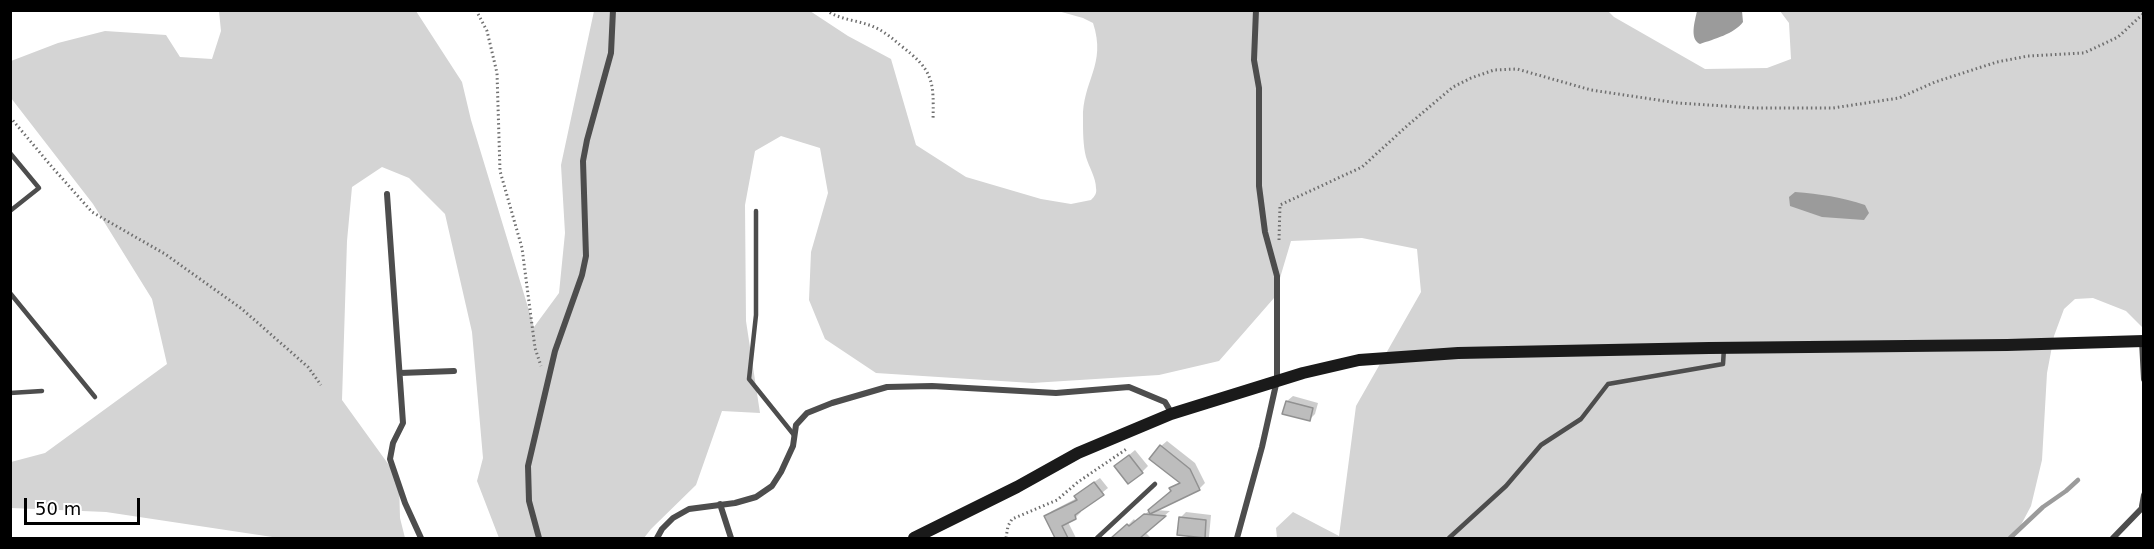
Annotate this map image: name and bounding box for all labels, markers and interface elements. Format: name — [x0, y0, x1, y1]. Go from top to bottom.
scale bar — [27, 486, 142, 524]
text: 50 m — [35, 498, 81, 519]

